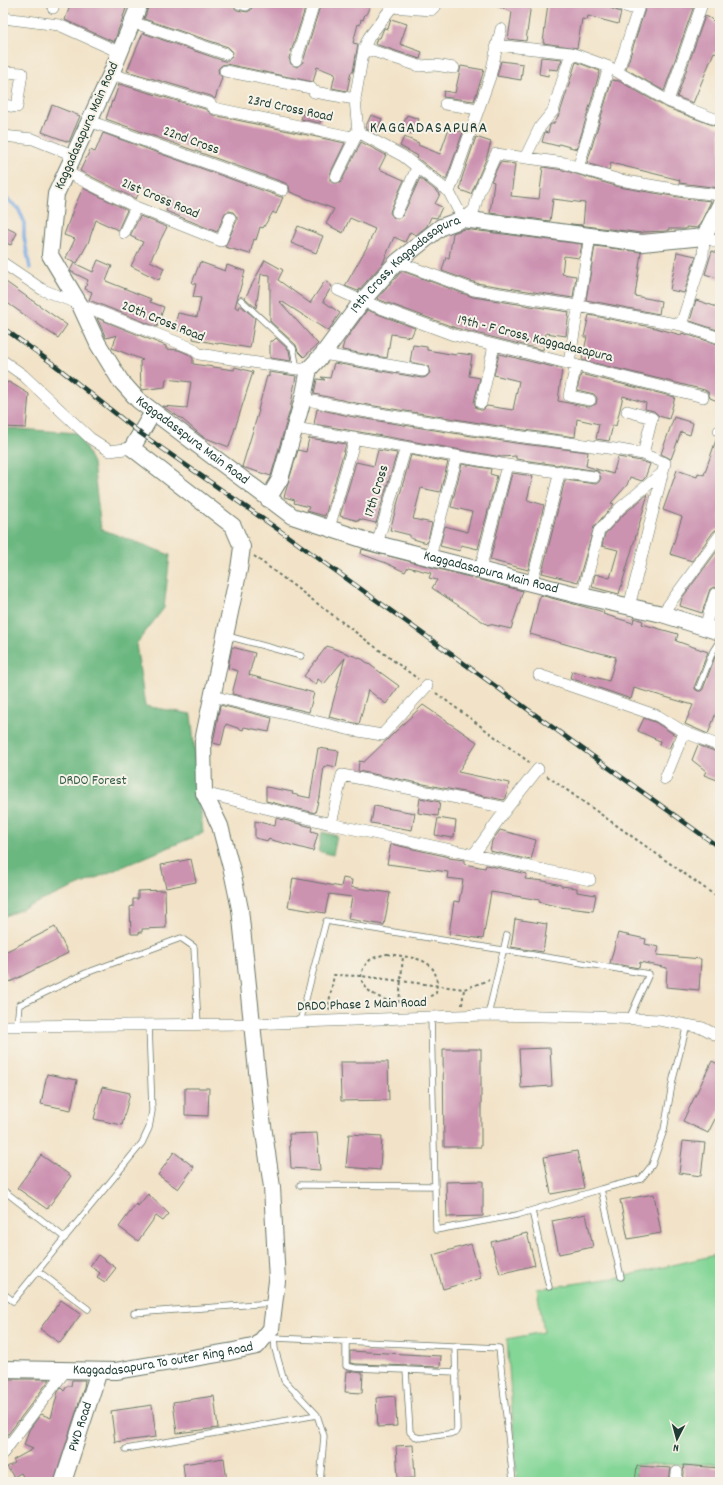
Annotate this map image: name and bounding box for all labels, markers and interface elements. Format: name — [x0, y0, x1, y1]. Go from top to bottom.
street label: Kaggadasapura Main Road — [50, 59, 124, 193]
street label: 23rd Cross Road — [245, 90, 335, 128]
district label: KAGGADASAPURA — [370, 117, 488, 140]
street label: 22nd Cross — [160, 122, 222, 160]
street label: 21st Cross Road — [118, 174, 202, 224]
street label: 19th Cross, Kaggadasapura — [346, 211, 464, 318]
street label: 20th Cross Road — [118, 296, 208, 348]
street label: 19th - F Cross, Kaggadasapura — [455, 310, 615, 368]
street label: Kaggadasspura Main Road — [131, 391, 253, 490]
street label: 17th Cross — [360, 462, 394, 519]
street label: Kaggadasapura Main Road — [421, 546, 560, 600]
park label: DRDO Forest — [59, 771, 127, 791]
street label: DRDO Phase 2 Main Road — [297, 993, 427, 1017]
street label: Kaggadasapura To outer Ring Road — [73, 1337, 255, 1381]
street label: PWD Road — [64, 1399, 98, 1454]
north arrow — [657, 1419, 697, 1459]
text: N — [672, 1439, 680, 1455]

